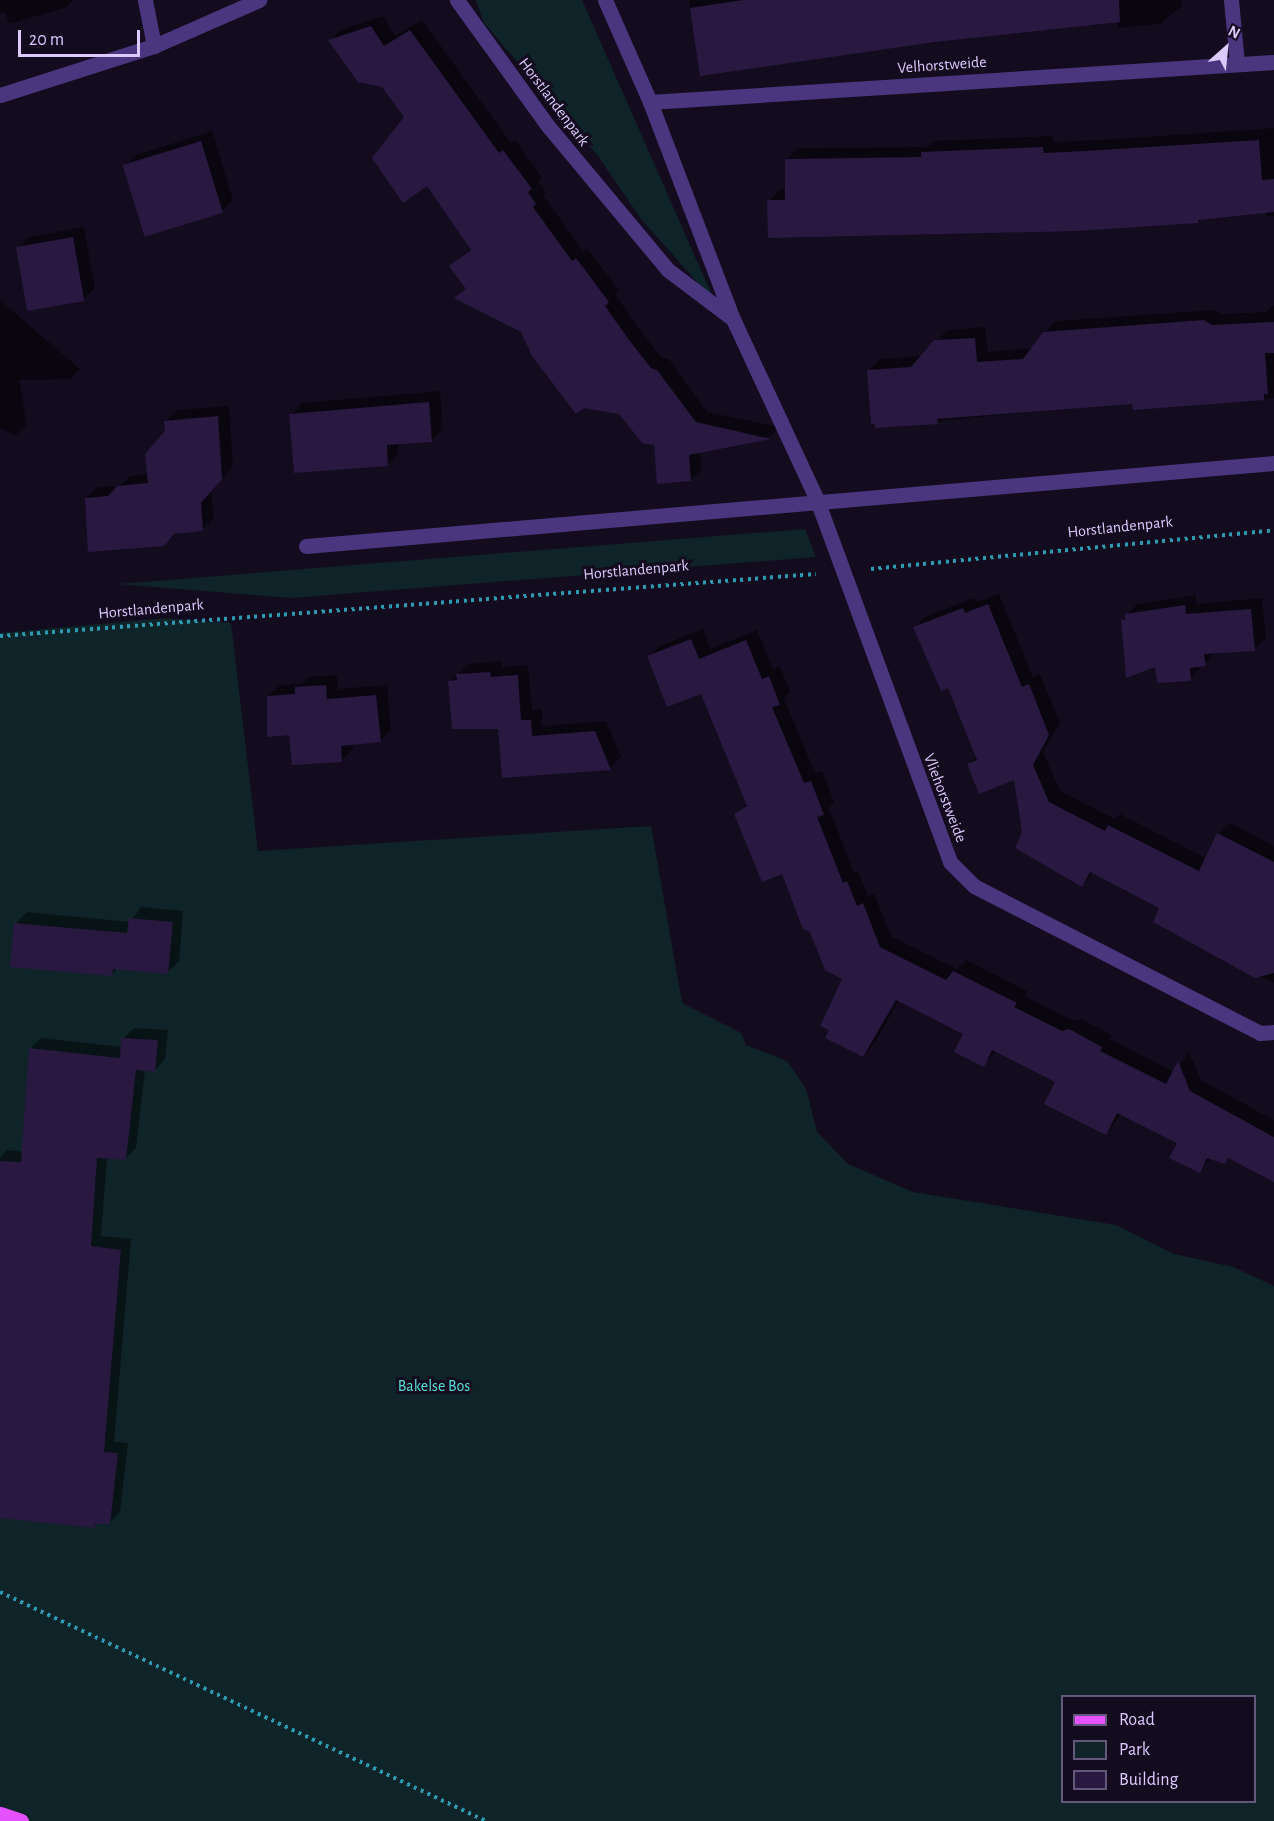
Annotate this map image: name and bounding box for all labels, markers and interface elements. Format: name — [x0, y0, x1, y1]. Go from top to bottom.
scale bar — [21, 18, 142, 56]
north arrow — [1196, 18, 1256, 78]
text: N — [1226, 22, 1243, 42]
text: 20 m — [29, 31, 64, 49]
street label: Velhorstweide — [897, 52, 987, 78]
street label: Horstlandenpark — [515, 54, 593, 150]
street label: Horstlandenpark — [1066, 512, 1174, 542]
street label: Horstlandenpark — [583, 556, 689, 584]
street label: Horstlandenpark — [98, 595, 204, 623]
street label: Vliehorstweide — [919, 751, 971, 845]
park label: Bakelse Bos — [398, 1376, 470, 1396]
legend — [1061, 1695, 1256, 1803]
text: Road — [1119, 1711, 1155, 1729]
text: Park — [1119, 1741, 1150, 1759]
text: Building — [1119, 1771, 1178, 1789]

